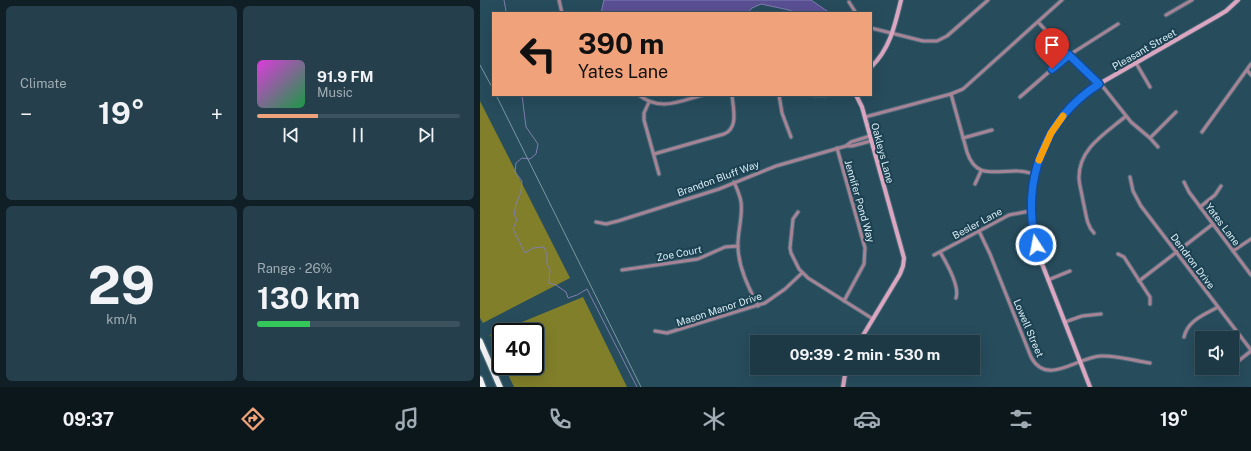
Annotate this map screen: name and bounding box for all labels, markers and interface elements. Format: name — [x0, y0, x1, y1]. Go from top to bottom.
street label: Pleasant Street — [1110, 26, 1178, 72]
text: 390 m — [578, 27, 664, 60]
icon: left — [512, 28, 564, 80]
pin — [1035, 28, 1069, 69]
icon: arrive — [1041, 34, 1063, 56]
text: Yates Lane — [578, 61, 668, 82]
text: 91.9 FM — [317, 68, 374, 85]
text: Climate — [20, 76, 67, 91]
text: Music — [317, 85, 353, 100]
text: 19° — [98, 95, 145, 131]
text: − — [20, 101, 32, 127]
text: + — [211, 101, 223, 127]
street label: Oakleys Lane — [869, 121, 897, 185]
icon: previous — [280, 124, 302, 146]
icon: pause — [347, 124, 369, 146]
icon: next — [415, 124, 437, 146]
street label: Brandon Bluff Way — [675, 157, 761, 198]
street label: Jennifer Pond Way — [842, 158, 878, 244]
street label: Yates Lane — [1203, 200, 1243, 248]
street label: Besler Lane — [950, 205, 1004, 241]
position arrow — [1015, 224, 1057, 266]
street label: Dendron Drive — [1168, 231, 1218, 291]
street label: Zoe Court — [655, 243, 703, 263]
text: 29 — [88, 255, 155, 316]
text: Range · 26% — [257, 261, 332, 276]
text: 130 km — [257, 280, 360, 316]
street label: Mason Manor Drive — [675, 289, 764, 328]
street label: Lowell Street — [1011, 297, 1047, 359]
text: km/h — [106, 312, 137, 327]
speed limit sign: 40 — [492, 323, 544, 375]
map controls — [1195, 331, 1239, 375]
button: sound — [1195, 331, 1239, 375]
text: 09:39 · 2 min · 530 m — [790, 346, 940, 363]
icon: directions — [239, 405, 267, 433]
icon: music — [393, 405, 421, 433]
icon: phone — [546, 405, 574, 433]
icon: climate — [700, 405, 728, 433]
icon: car — [853, 405, 881, 433]
icon: filters — [1007, 405, 1035, 433]
text: 09:37 — [63, 409, 114, 430]
text: 19° — [1160, 409, 1188, 430]

